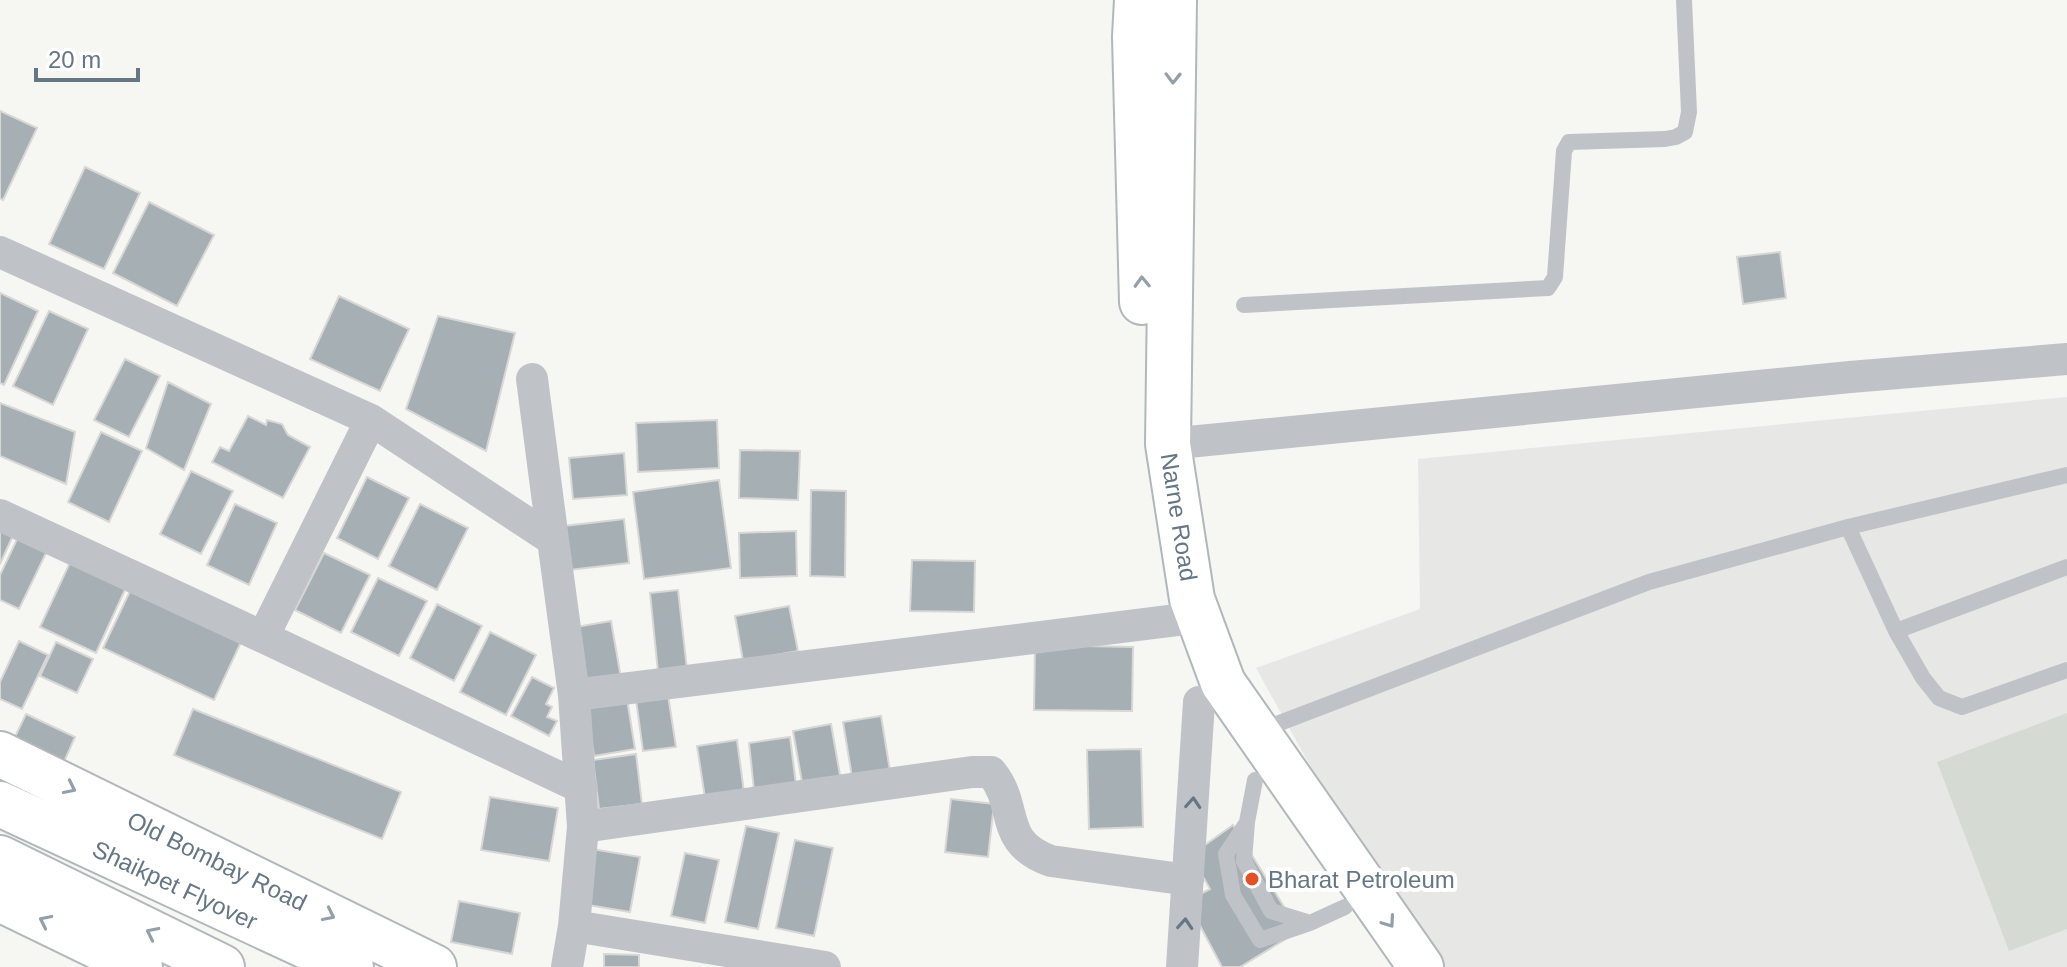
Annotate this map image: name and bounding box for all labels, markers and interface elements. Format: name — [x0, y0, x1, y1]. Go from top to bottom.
scale bar — [36, 32, 138, 82]
text: 20 m — [48, 46, 101, 73]
one-way arrow — [1164, 72, 1182, 85]
one-way arrow — [1133, 275, 1150, 288]
street label: Narne Road — [1156, 451, 1202, 583]
one-way arrow — [62, 779, 76, 795]
one-way arrow — [1184, 796, 1201, 809]
street label: Old Bombay Road — [123, 806, 311, 916]
street label: Shaikpet Flyover — [88, 835, 262, 935]
place label: Bharat Petroleum — [1268, 866, 1455, 893]
marker: Bharat Petroleum — [1243, 870, 1261, 888]
one-way arrow — [320, 905, 335, 921]
one-way arrow — [1379, 914, 1394, 928]
one-way arrow — [38, 915, 53, 931]
one-way arrow — [1176, 917, 1193, 930]
one-way arrow — [145, 927, 160, 943]

